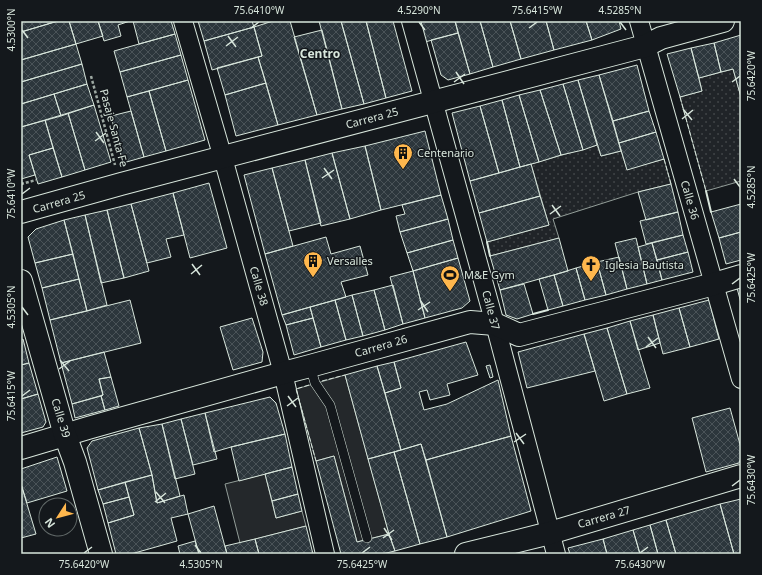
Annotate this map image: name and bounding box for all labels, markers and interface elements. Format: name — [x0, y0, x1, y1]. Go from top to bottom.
text: 75.6410°W — [234, 3, 285, 17]
text: 4.5290°N — [397, 3, 441, 17]
text: 75.6415°W — [512, 3, 563, 17]
text: 4.5285°N — [598, 3, 642, 17]
text: 4.5300°N — [4, 8, 18, 52]
district label: Centro — [300, 45, 340, 62]
text: 75.6420°W — [744, 50, 758, 101]
street label: Pasaje Santa Fe — [97, 87, 132, 168]
street label: Carrera 25 — [344, 103, 400, 132]
building icon: Centenario — [392, 142, 414, 170]
place label: Centenario — [417, 145, 474, 160]
text: 4.5285°N — [744, 165, 758, 209]
text: 75.6410°W — [4, 168, 18, 219]
street label: Calle 36 — [678, 178, 703, 221]
street label: Carrera 25 — [31, 187, 87, 216]
building icon: Versalles — [302, 250, 324, 278]
text: 75.6425°W — [744, 252, 758, 303]
place label: Versalles — [327, 253, 373, 268]
church icon: Iglesia Bautista — [580, 254, 602, 282]
place label: Iglesia Bautista — [605, 257, 684, 272]
street label: Calle 38 — [247, 264, 272, 307]
sports icon: M&E Gym — [439, 264, 461, 292]
place label: M&E Gym — [464, 267, 515, 282]
text: 4.5305°N — [4, 285, 18, 329]
street label: Calle 37 — [479, 288, 504, 331]
street label: Carrera 26 — [353, 331, 409, 360]
text: 75.6415°W — [4, 370, 18, 421]
street label: Calle 39 — [48, 396, 75, 439]
text: 75.6430°W — [744, 454, 758, 505]
north arrow — [38, 497, 78, 537]
street label: Carrera 27 — [576, 502, 632, 531]
text: N — [41, 515, 58, 531]
text: 75.6420°W — [59, 557, 110, 571]
text: 4.5305°N — [179, 557, 223, 571]
text: 75.6425°W — [337, 557, 388, 571]
text: 75.6430°W — [615, 557, 666, 571]

